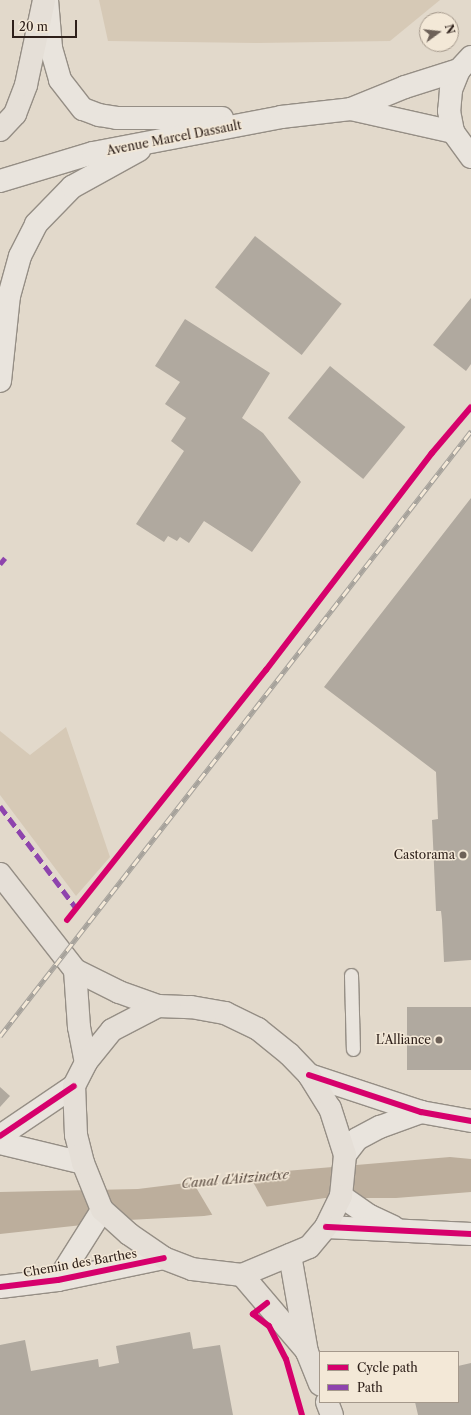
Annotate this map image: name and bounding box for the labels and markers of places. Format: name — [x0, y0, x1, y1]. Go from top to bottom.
place label: Castorama — [394, 848, 455, 862]
marker: Castorama — [458, 850, 468, 860]
place label: L'Alliance — [376, 1033, 431, 1047]
marker: L'Alliance — [434, 1035, 444, 1045]

